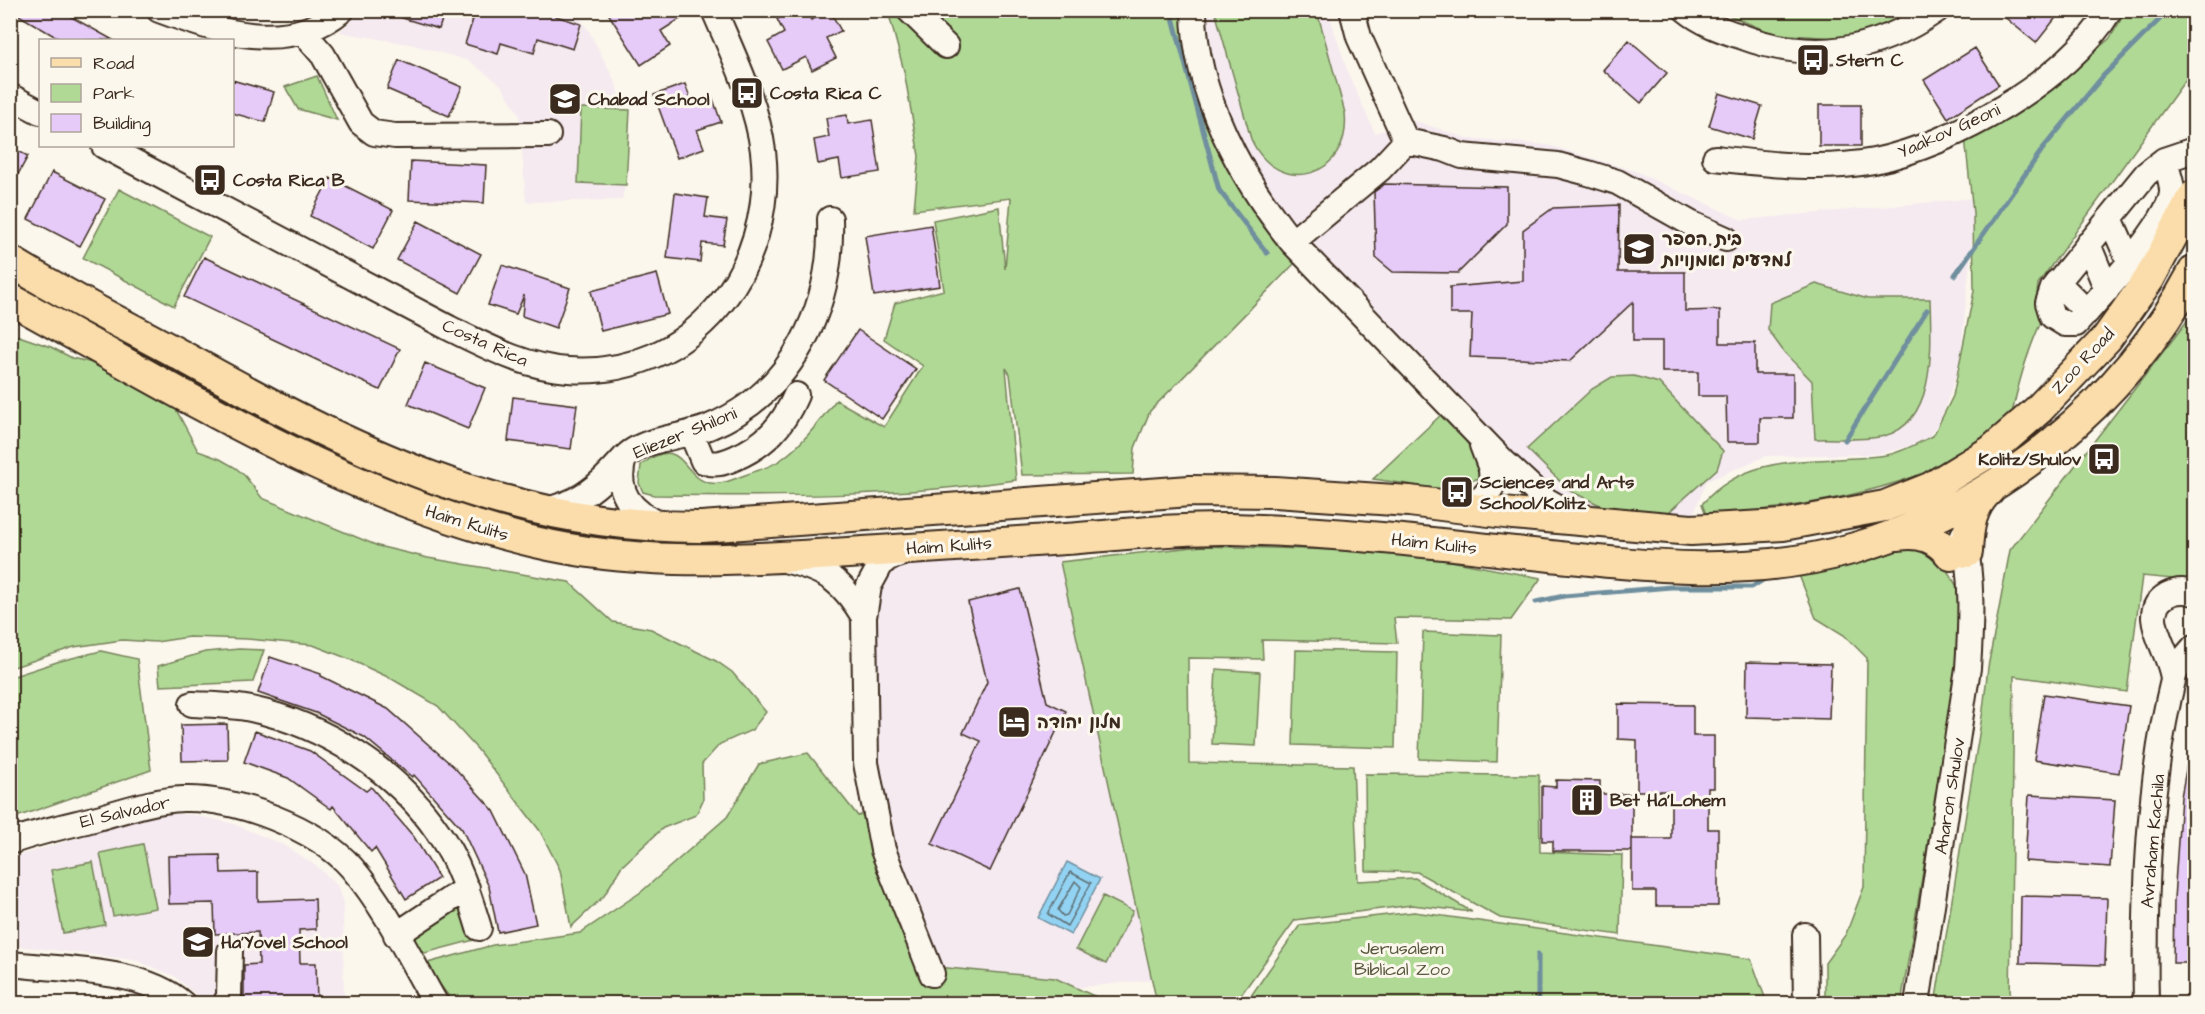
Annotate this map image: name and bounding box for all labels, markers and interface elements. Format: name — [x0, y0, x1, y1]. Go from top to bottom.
legend — [39, 39, 234, 147]
bus stop icon: Stern C — [1795, 42, 1831, 78]
place label: Stern C — [1835, 48, 1904, 73]
text: Road — [93, 51, 134, 76]
bus stop icon: Costa Rica C — [729, 75, 765, 111]
text: Park — [93, 81, 135, 106]
school or university icon: Chabad School — [547, 81, 583, 117]
place label: Costa Rica C — [770, 81, 882, 106]
place label: Chabad School — [588, 87, 710, 112]
street label: Yaakov Geoni — [1894, 97, 2004, 165]
text: Building — [93, 111, 151, 137]
bus stop icon: Costa Rica B — [192, 162, 228, 198]
place label: Costa Rica B — [233, 168, 345, 193]
place label: בית הספר למדעים ואמנויות — [1660, 227, 1792, 273]
school or university icon: בית הספר למדעים ואמנויות — [1621, 231, 1657, 267]
street label: Costa Rica — [438, 313, 532, 373]
street label: Zoo Road — [2046, 322, 2120, 400]
street label: Eliezer Shiloni — [629, 401, 741, 465]
bus stop icon: Kolitz/Shulov — [2086, 441, 2122, 477]
place label: Kolitz/Shulov — [1978, 447, 2082, 472]
place label: Sciences and Arts School/Kolitz — [1479, 470, 1634, 516]
bus stop icon: Sciences and Arts School/Kolitz — [1439, 474, 1475, 510]
street label: Haim Kulits — [422, 498, 512, 548]
street label: Haim Kulits — [1390, 527, 1478, 561]
street label: Haim Kulits — [905, 531, 993, 561]
hotel icon: מלון יהודה — [996, 704, 1032, 740]
place label: מלון יהודה — [1037, 710, 1121, 735]
street label: Aharon Shulov — [1928, 735, 1972, 856]
street label: Avraham Kachila — [2135, 773, 2171, 909]
building icon: Bet Ha'Lohem — [1569, 782, 1605, 818]
place label: Bet Ha'Lohem — [1610, 788, 1726, 813]
street label: El Salvador — [77, 789, 173, 835]
school or university icon: Ha'Yovel School — [180, 924, 216, 960]
place label: Ha'Yovel School — [221, 930, 348, 955]
park label: Jerusalem Biblical Zoo — [1354, 936, 1450, 982]

